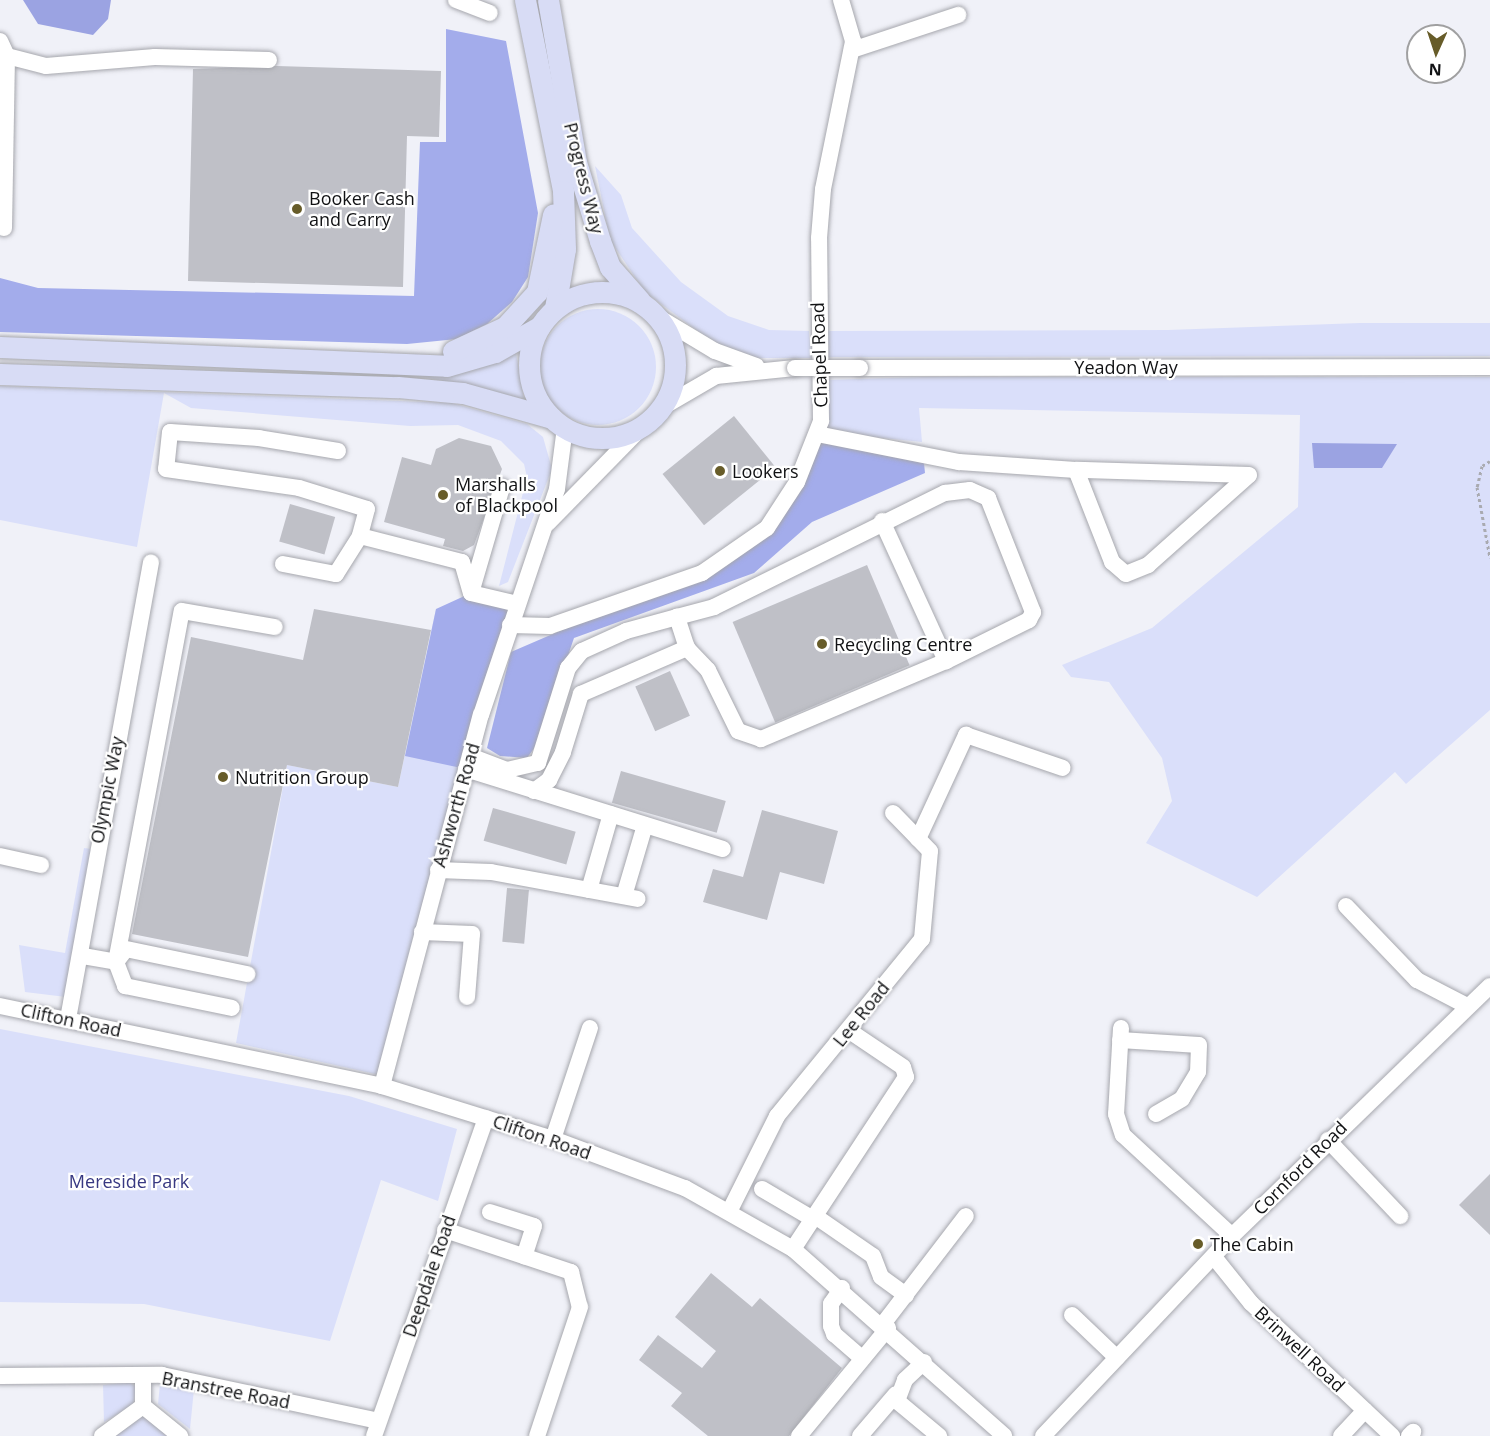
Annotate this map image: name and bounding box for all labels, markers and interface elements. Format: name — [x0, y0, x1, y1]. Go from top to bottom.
north arrow — [1406, 24, 1466, 84]
text: N — [1428, 59, 1442, 81]
street label: Progress Way — [560, 120, 608, 236]
place label: Booker Cash and Carry — [309, 188, 415, 230]
marker: Booker Cash and Carry — [290, 202, 304, 216]
street label: Chapel Road — [806, 302, 832, 408]
street label: Yeadon Way — [1074, 356, 1178, 378]
place label: Lookers — [732, 460, 799, 482]
marker: Lookers — [713, 464, 727, 478]
place label: Marshalls of Blackpool — [455, 474, 558, 516]
marker: Marshalls of Blackpool — [436, 488, 450, 502]
place label: Recycling Centre — [834, 633, 972, 655]
marker: Recycling Centre — [815, 637, 829, 651]
street label: Olympic Way — [86, 735, 128, 845]
street label: Ashworth Road — [428, 740, 484, 870]
place label: Nutrition Group — [235, 766, 369, 788]
marker: Nutrition Group — [216, 770, 230, 784]
street label: Lee Road — [828, 977, 894, 1051]
street label: Clifton Road — [19, 999, 123, 1041]
street label: Clifton Road — [490, 1110, 594, 1164]
street label: Cornford Road — [1249, 1117, 1351, 1219]
park label: Mereside Park — [69, 1170, 189, 1192]
street label: Deepdale Road — [398, 1212, 460, 1340]
place label: The Cabin — [1210, 1233, 1294, 1255]
marker: The Cabin — [1191, 1237, 1205, 1251]
street label: Brinwell Road — [1250, 1302, 1350, 1396]
street label: Branstree Road — [160, 1367, 292, 1413]

